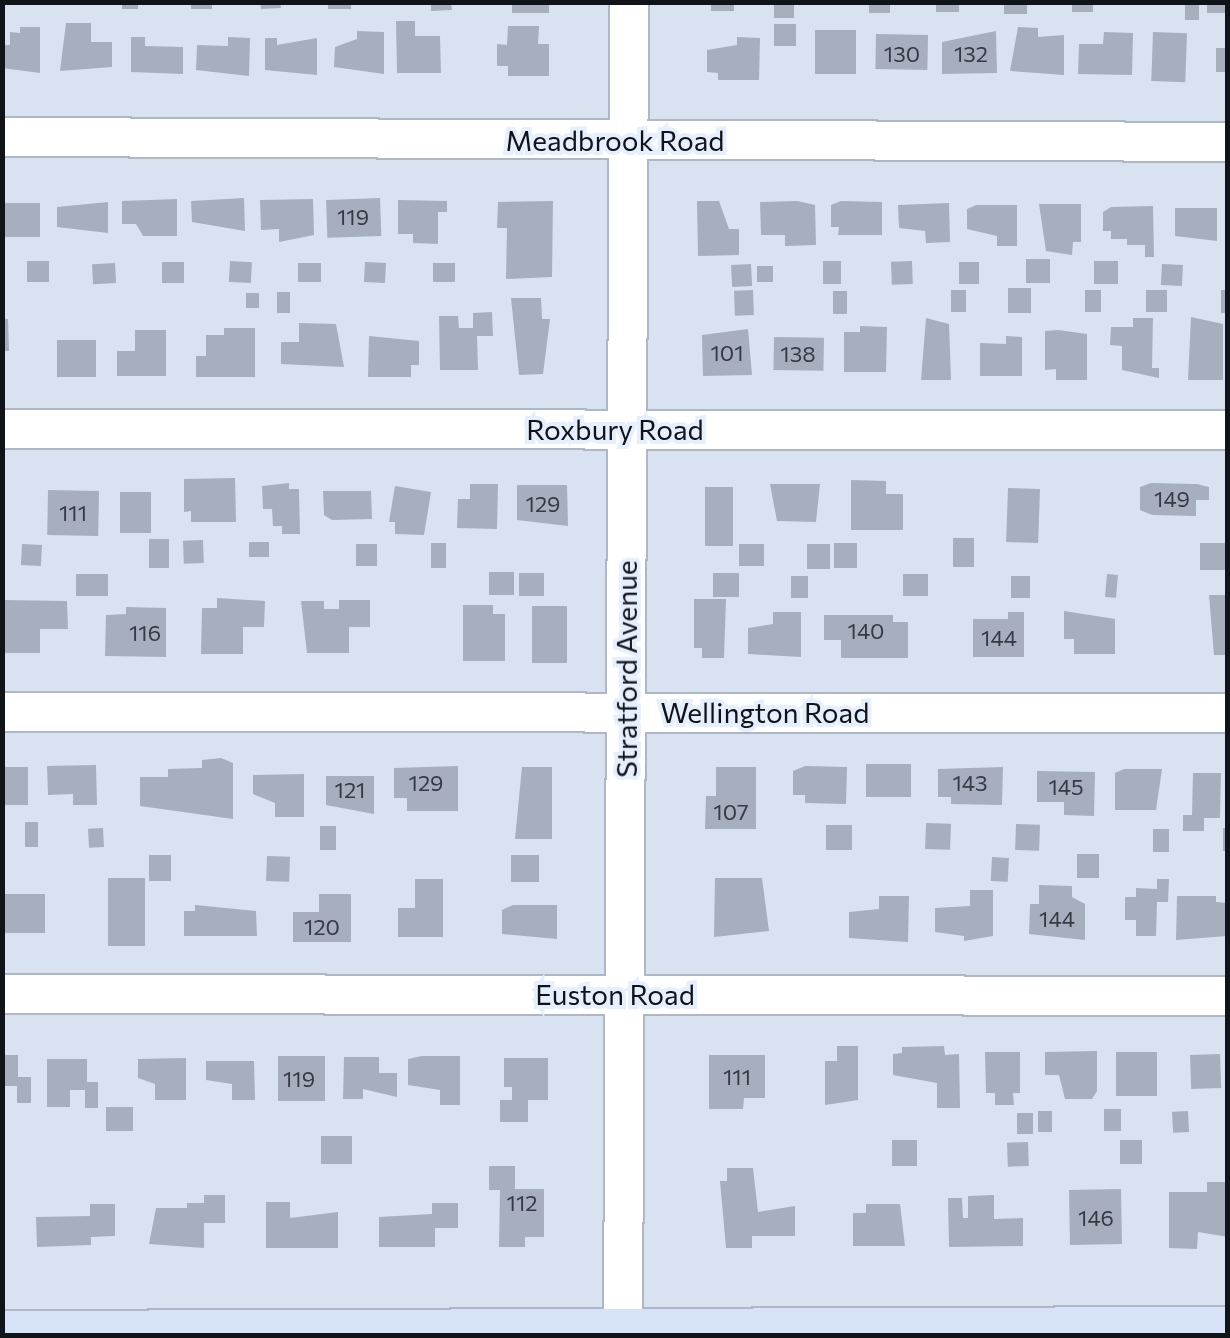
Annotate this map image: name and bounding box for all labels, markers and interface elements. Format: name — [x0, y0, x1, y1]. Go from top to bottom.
house number: 130 — [884, 41, 920, 67]
house number: 132 — [954, 41, 988, 67]
street label: Meadbrook Road — [506, 123, 724, 157]
house number: 119 — [337, 204, 369, 230]
house number: 101 — [710, 340, 744, 366]
house number: 138 — [780, 341, 816, 367]
street label: Roxbury Road — [526, 412, 704, 446]
house number: 149 — [1154, 486, 1190, 512]
house number: 129 — [526, 491, 560, 517]
house number: 111 — [59, 500, 87, 526]
street label: Stratford Avenue — [609, 560, 643, 778]
house number: 140 — [848, 618, 884, 644]
house number: 116 — [129, 620, 161, 646]
house number: 144 — [981, 625, 1017, 651]
street label: Wellington Road — [661, 695, 869, 729]
house number: 129 — [409, 770, 443, 796]
house number: 143 — [952, 770, 988, 796]
house number: 145 — [1048, 774, 1084, 800]
house number: 121 — [334, 777, 366, 803]
house number: 107 — [713, 799, 749, 825]
house number: 144 — [1039, 906, 1075, 932]
house number: 120 — [304, 914, 340, 940]
street label: Euston Road — [535, 977, 695, 1011]
house number: 111 — [723, 1064, 751, 1090]
house number: 119 — [283, 1066, 315, 1092]
house number: 112 — [506, 1190, 538, 1216]
house number: 146 — [1078, 1205, 1114, 1231]

